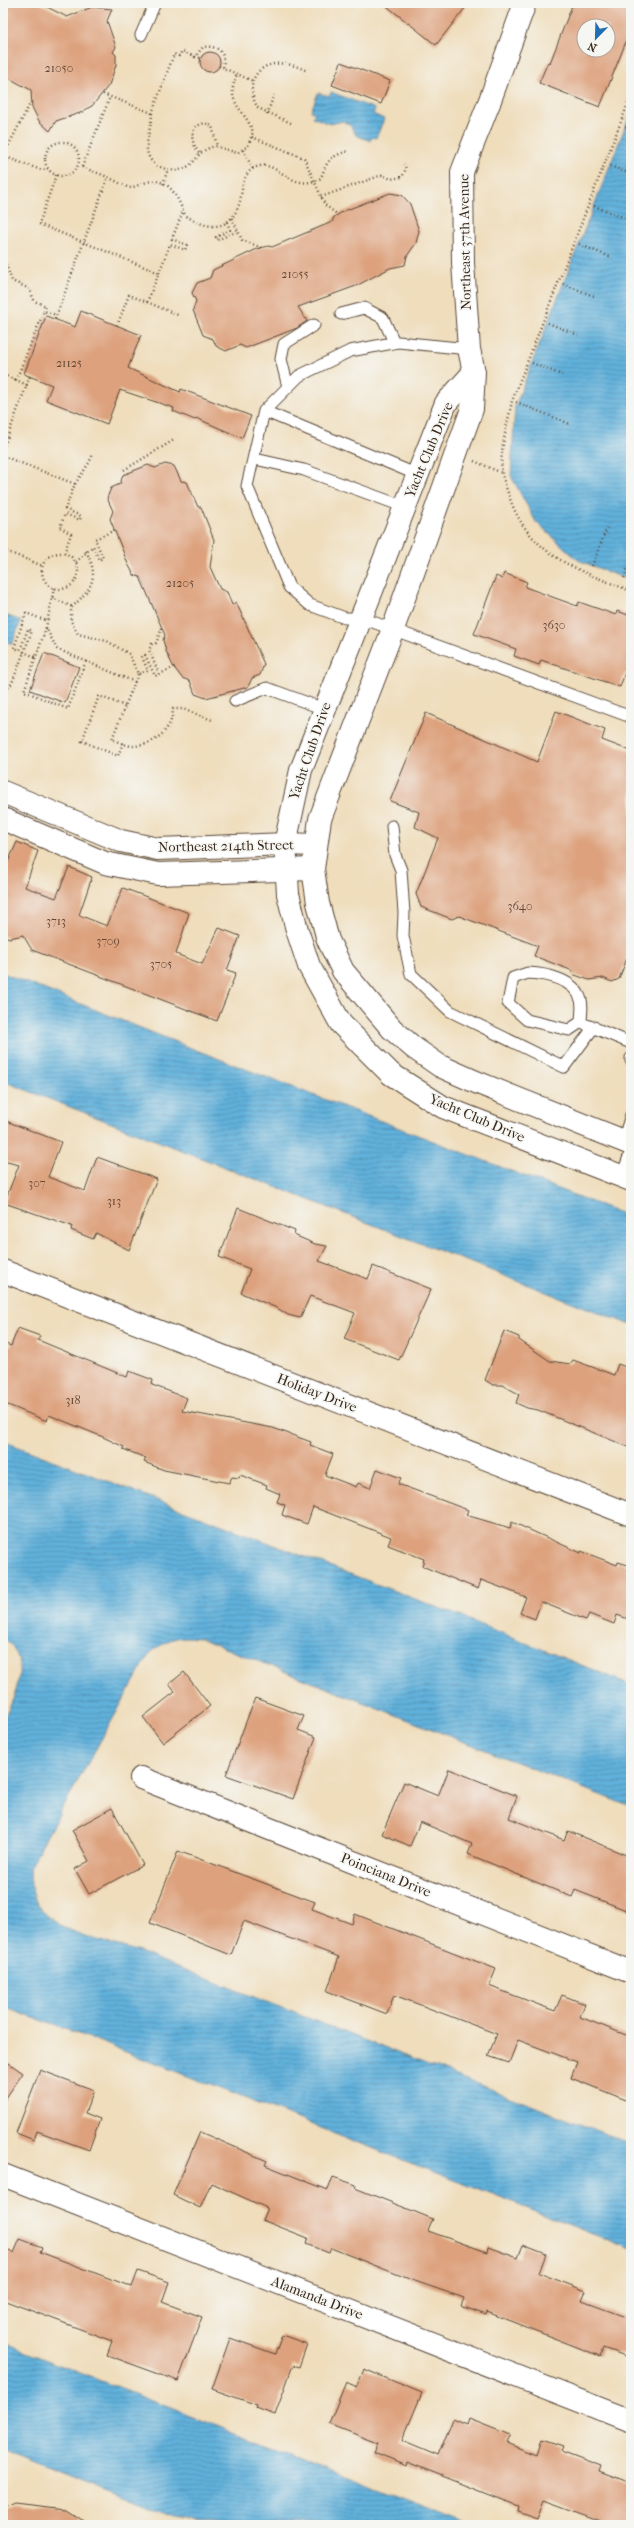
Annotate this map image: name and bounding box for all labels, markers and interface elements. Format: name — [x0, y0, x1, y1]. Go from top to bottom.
north arrow — [576, 18, 616, 58]
text: N — [585, 39, 599, 54]
house number: 21050 — [45, 61, 73, 75]
street label: Northeast 37th Avenue — [455, 174, 475, 310]
house number: 21055 — [281, 267, 309, 281]
house number: 21125 — [56, 356, 82, 370]
street label: Yacht Club Drive — [401, 400, 457, 501]
house number: 21205 — [166, 576, 194, 590]
house number: 3630 — [543, 618, 565, 632]
street label: Yacht Club Drive — [285, 700, 335, 803]
street label: Northeast 214th Street — [158, 836, 294, 856]
house number: 3640 — [507, 899, 533, 913]
house number: 3713 — [46, 914, 66, 928]
house number: 3709 — [96, 934, 120, 948]
house number: 3705 — [150, 957, 172, 971]
street label: Yacht Club Drive — [426, 1090, 527, 1146]
house number: 307 — [28, 1176, 46, 1190]
house number: 313 — [107, 1194, 121, 1208]
street label: Holiday Drive — [275, 1370, 359, 1416]
house number: 318 — [65, 1393, 81, 1407]
street label: Poinciana Drive — [338, 1849, 434, 1901]
street label: Alamanda Drive — [268, 2272, 365, 2323]

